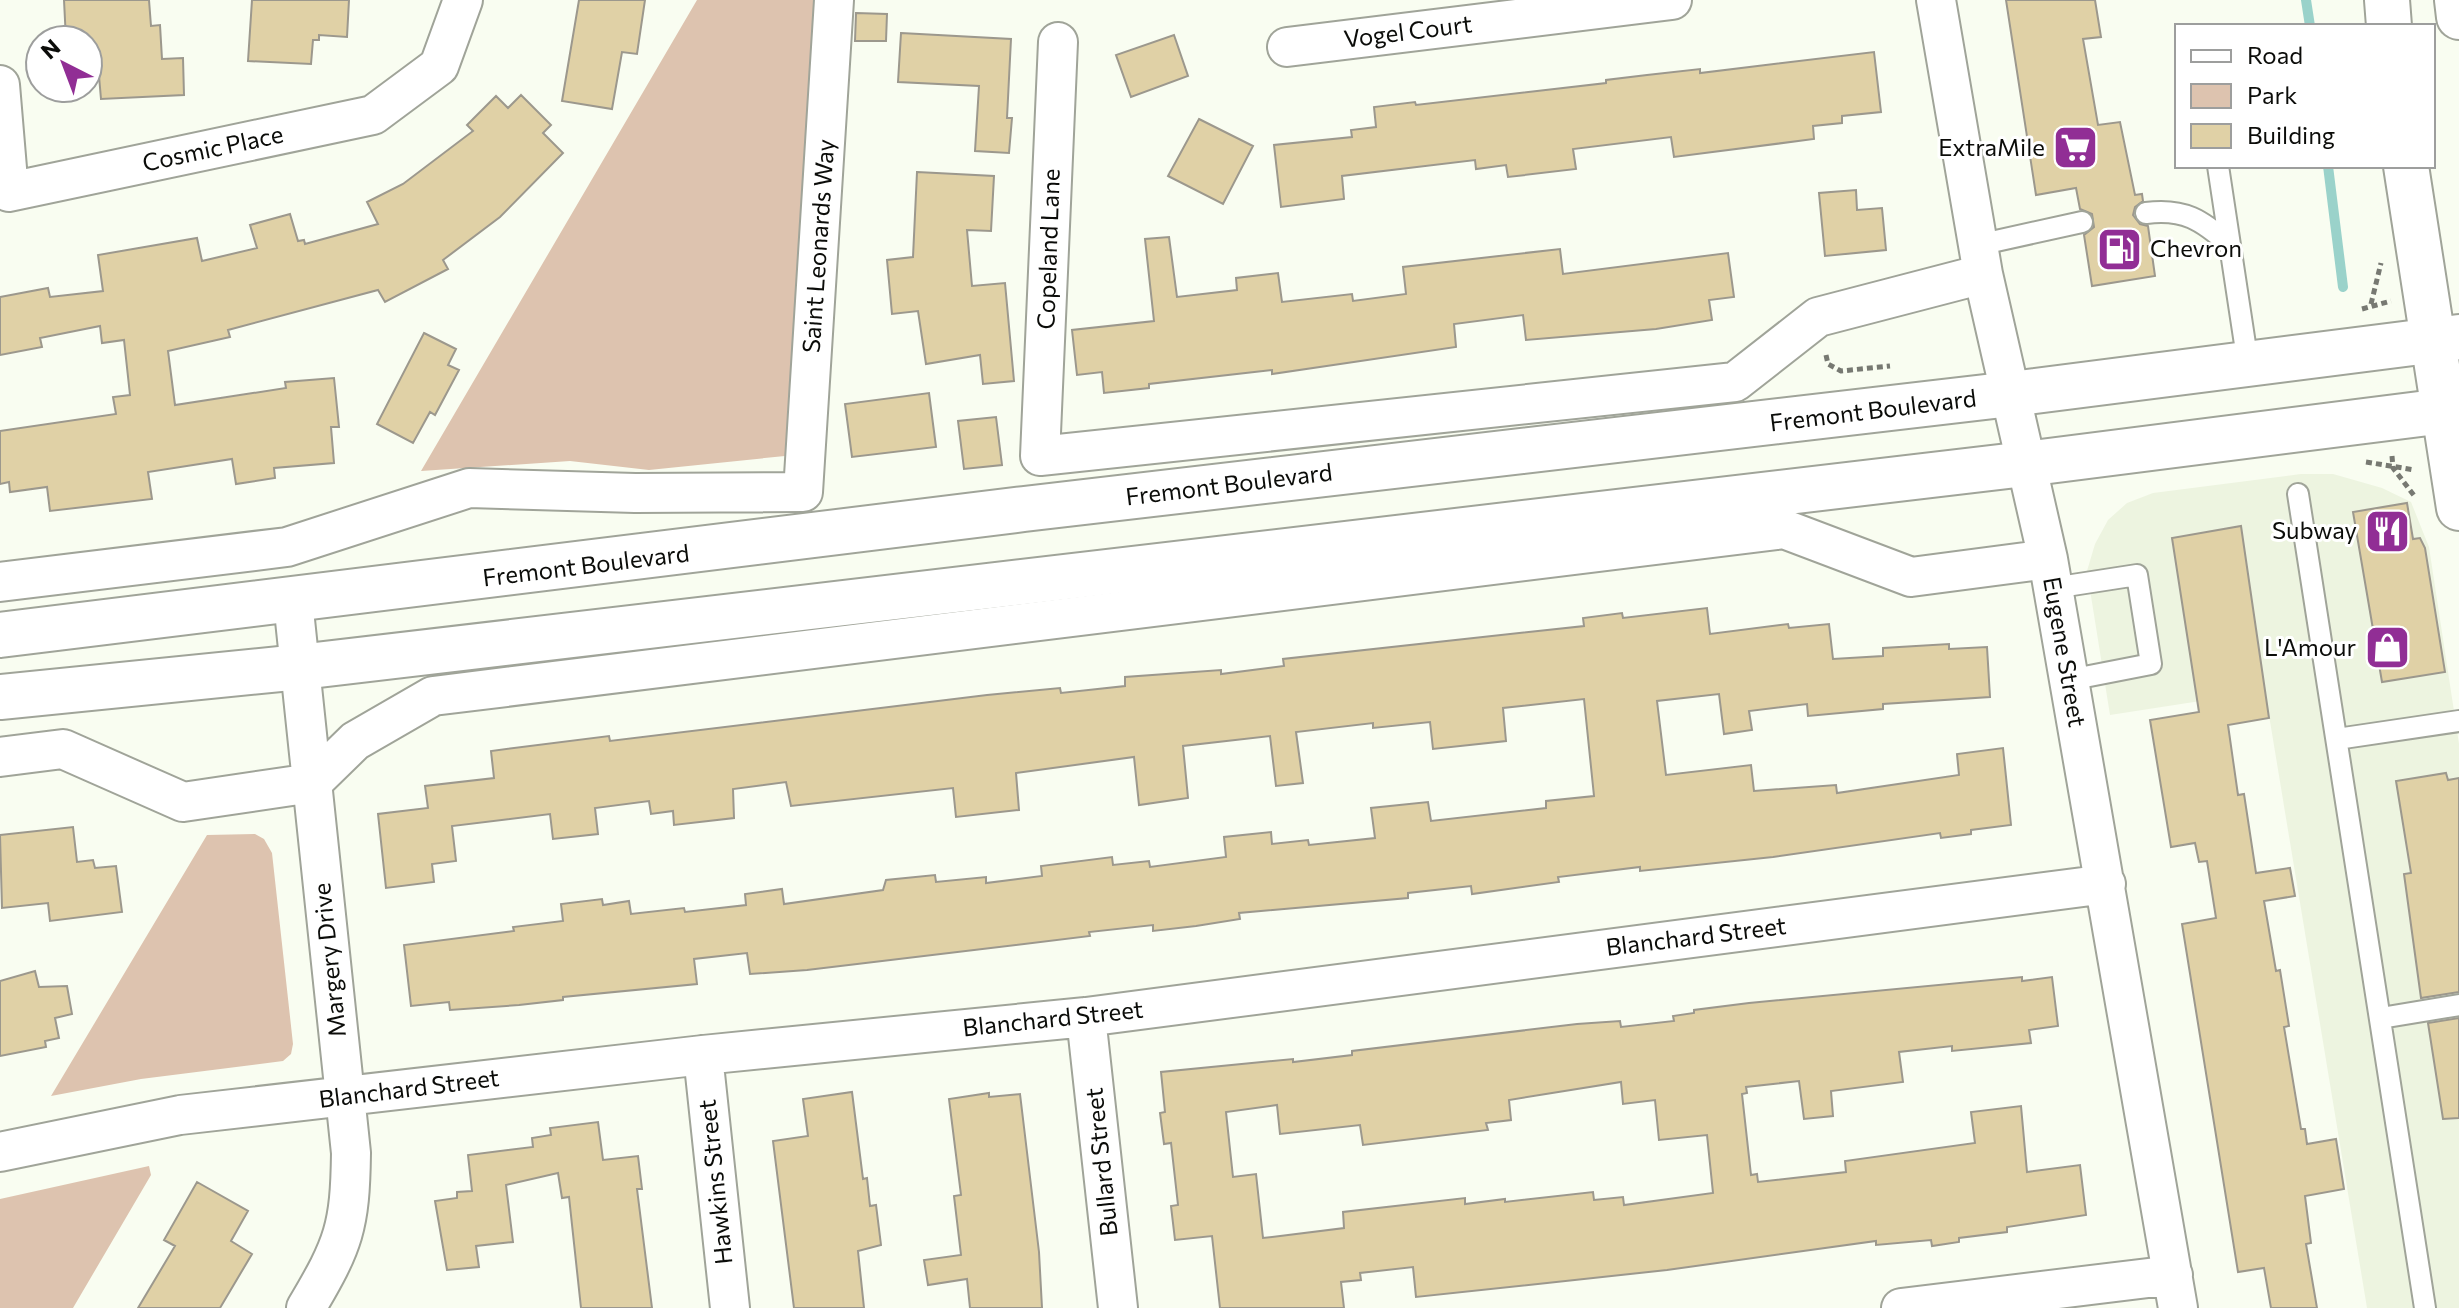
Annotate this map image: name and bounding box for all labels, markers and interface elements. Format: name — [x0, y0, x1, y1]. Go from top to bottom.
street label: Vogel Court — [1342, 8, 1474, 53]
north arrow — [24, 24, 104, 104]
legend — [2175, 24, 2435, 168]
text: N — [35, 33, 65, 64]
text: Road — [2247, 40, 2303, 69]
text: Park — [2247, 80, 2297, 109]
street label: Cosmic Place — [140, 118, 286, 177]
text: Building — [2247, 120, 2335, 149]
supermarket icon: ExtraMile — [2052, 124, 2100, 172]
place label: ExtraMile — [1938, 132, 2045, 161]
street label: Saint Leonards Way — [796, 138, 839, 354]
street label: Copeland Lane — [1030, 168, 1065, 330]
fuel station icon: Chevron — [2095, 225, 2143, 273]
place label: Chevron — [2150, 233, 2242, 262]
street label: Fremont Boulevard — [1768, 382, 1978, 437]
street label: Fremont Boulevard — [1124, 456, 1334, 511]
restaurant icon: Subway — [2364, 507, 2412, 555]
place label: Subway — [2272, 515, 2357, 544]
street label: Fremont Boulevard — [481, 537, 691, 592]
street label: Eugene Street — [2038, 574, 2093, 729]
shop icon: L'Amour — [2363, 624, 2411, 672]
place label: L'Amour — [2264, 632, 2356, 661]
street label: Margery Drive — [306, 882, 351, 1039]
street label: Blanchard Street — [1604, 910, 1788, 961]
street label: Blanchard Street — [961, 994, 1145, 1041]
street label: Blanchard Street — [317, 1062, 501, 1113]
street label: Bullard Street — [1078, 1086, 1123, 1238]
street label: Hawkins Street — [691, 1098, 738, 1266]

